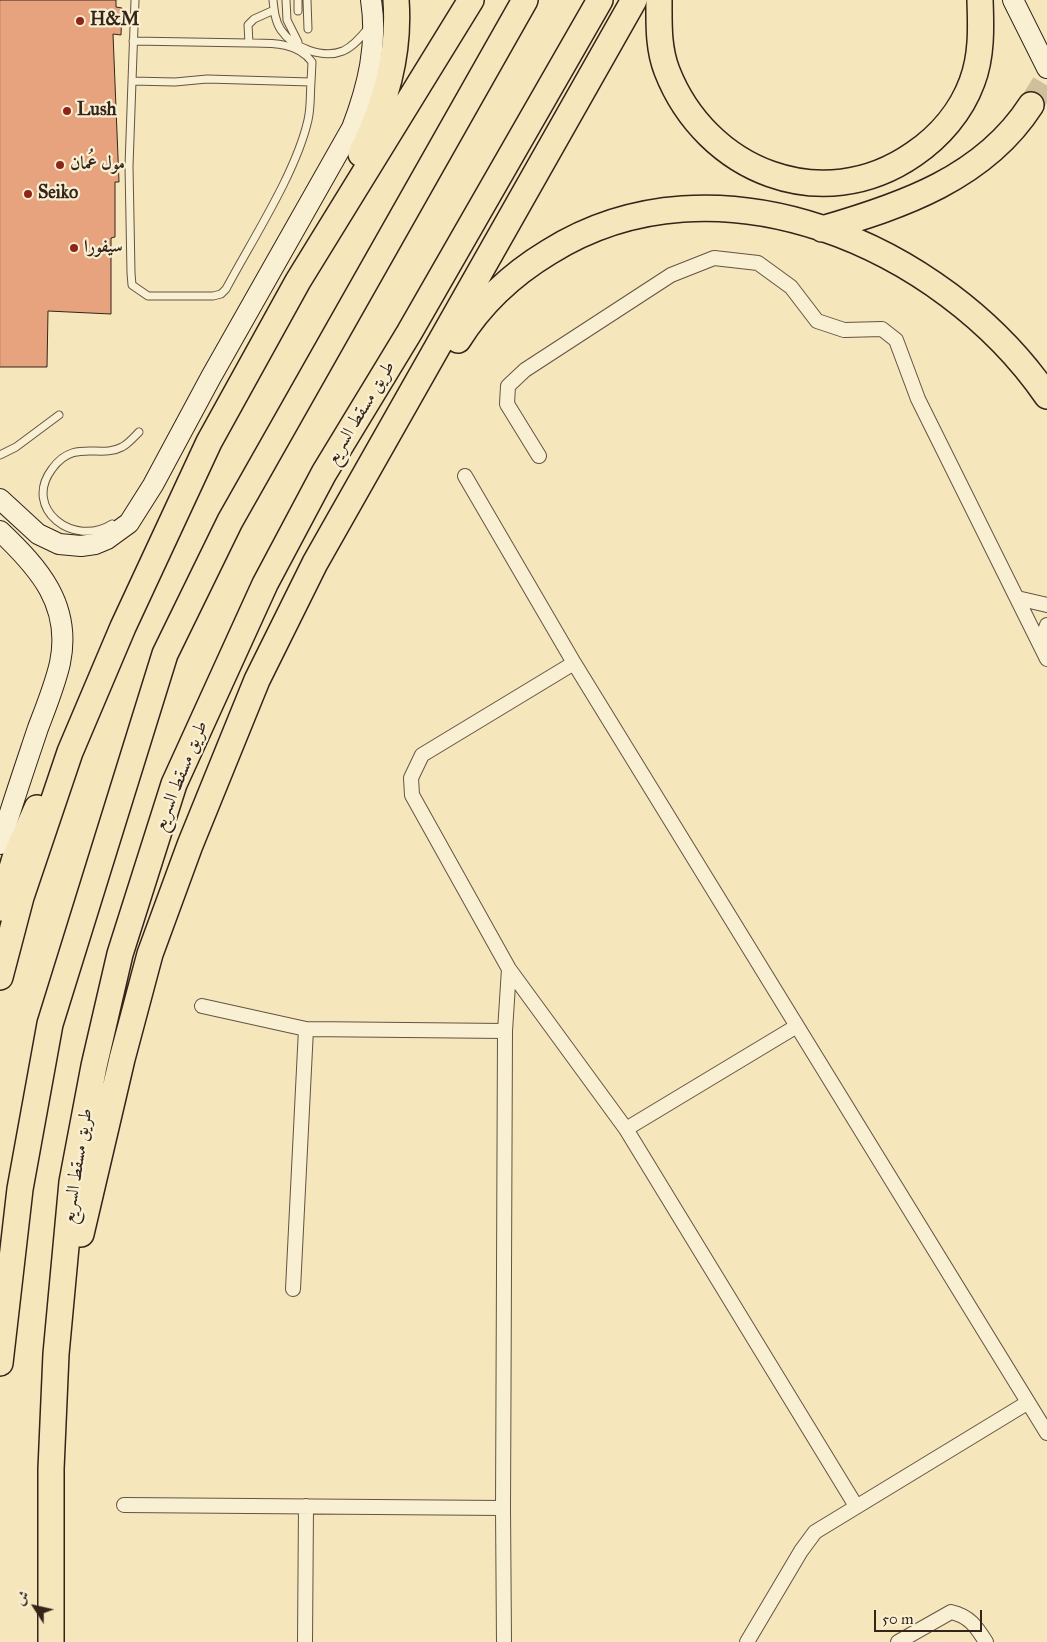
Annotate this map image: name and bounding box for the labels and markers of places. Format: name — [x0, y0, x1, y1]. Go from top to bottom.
place label: H&M — [90, 10, 139, 32]
marker: H&M — [74, 15, 86, 27]
place label: Lush — [77, 100, 116, 122]
marker: Lush — [61, 105, 73, 117]
place label: مول عُمان — [70, 154, 125, 176]
marker: مول عُمان — [54, 159, 66, 171]
place label: Seiko — [38, 183, 78, 205]
marker: Seiko — [22, 188, 34, 200]
place label: سيفورا — [84, 237, 123, 259]
marker: سيفورا — [68, 242, 80, 254]

